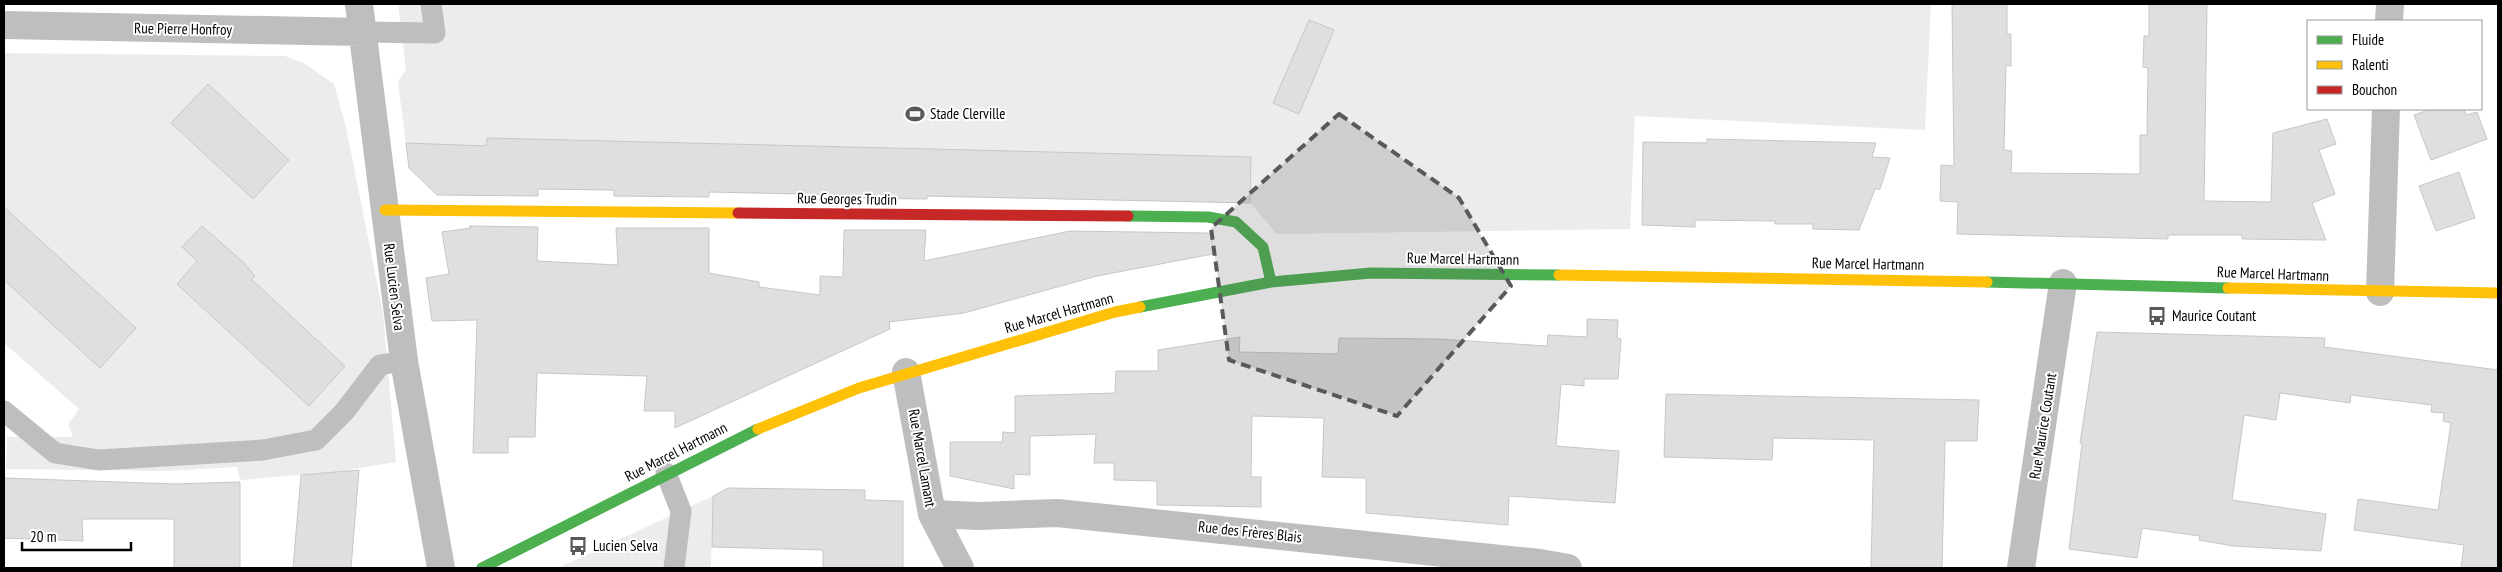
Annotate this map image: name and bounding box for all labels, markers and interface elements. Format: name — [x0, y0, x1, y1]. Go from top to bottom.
street label: Rue Pierre Honfroy — [134, 18, 232, 39]
legend — [2307, 20, 2482, 110]
text: Fluide — [2352, 30, 2384, 49]
text: Ralenti — [2352, 55, 2389, 74]
text: Bouchon — [2352, 80, 2397, 99]
sports icon: Stade Clerville — [904, 103, 926, 125]
place label: Stade Clerville — [930, 104, 1005, 123]
street label: Rue Georges Trudin — [797, 188, 897, 209]
street label: Rue Lucien Selva — [380, 242, 409, 332]
street label: Rue Marcel Hartmann — [1407, 248, 1519, 269]
street label: Rue Marcel Hartmann — [1812, 253, 1924, 274]
street label: Rue Marcel Hartmann — [2217, 262, 2329, 285]
street label: Rue Marcel Hartmann — [1002, 288, 1115, 337]
bus stop icon: Maurice Coutant — [2146, 305, 2168, 327]
place label: Maurice Coutant — [2172, 306, 2256, 325]
street label: Rue Maurice Coutant — [2025, 371, 2060, 480]
street label: Rue Marcel Lamant — [905, 407, 940, 508]
street label: Rue Marcel Hartmann — [621, 418, 730, 486]
street label: Rue des Frères Blais — [1197, 517, 1303, 546]
scale bar — [22, 520, 131, 552]
text: 20 m — [30, 527, 56, 546]
bus stop icon: Lucien Selva — [567, 535, 589, 557]
place label: Lucien Selva — [593, 536, 658, 555]

